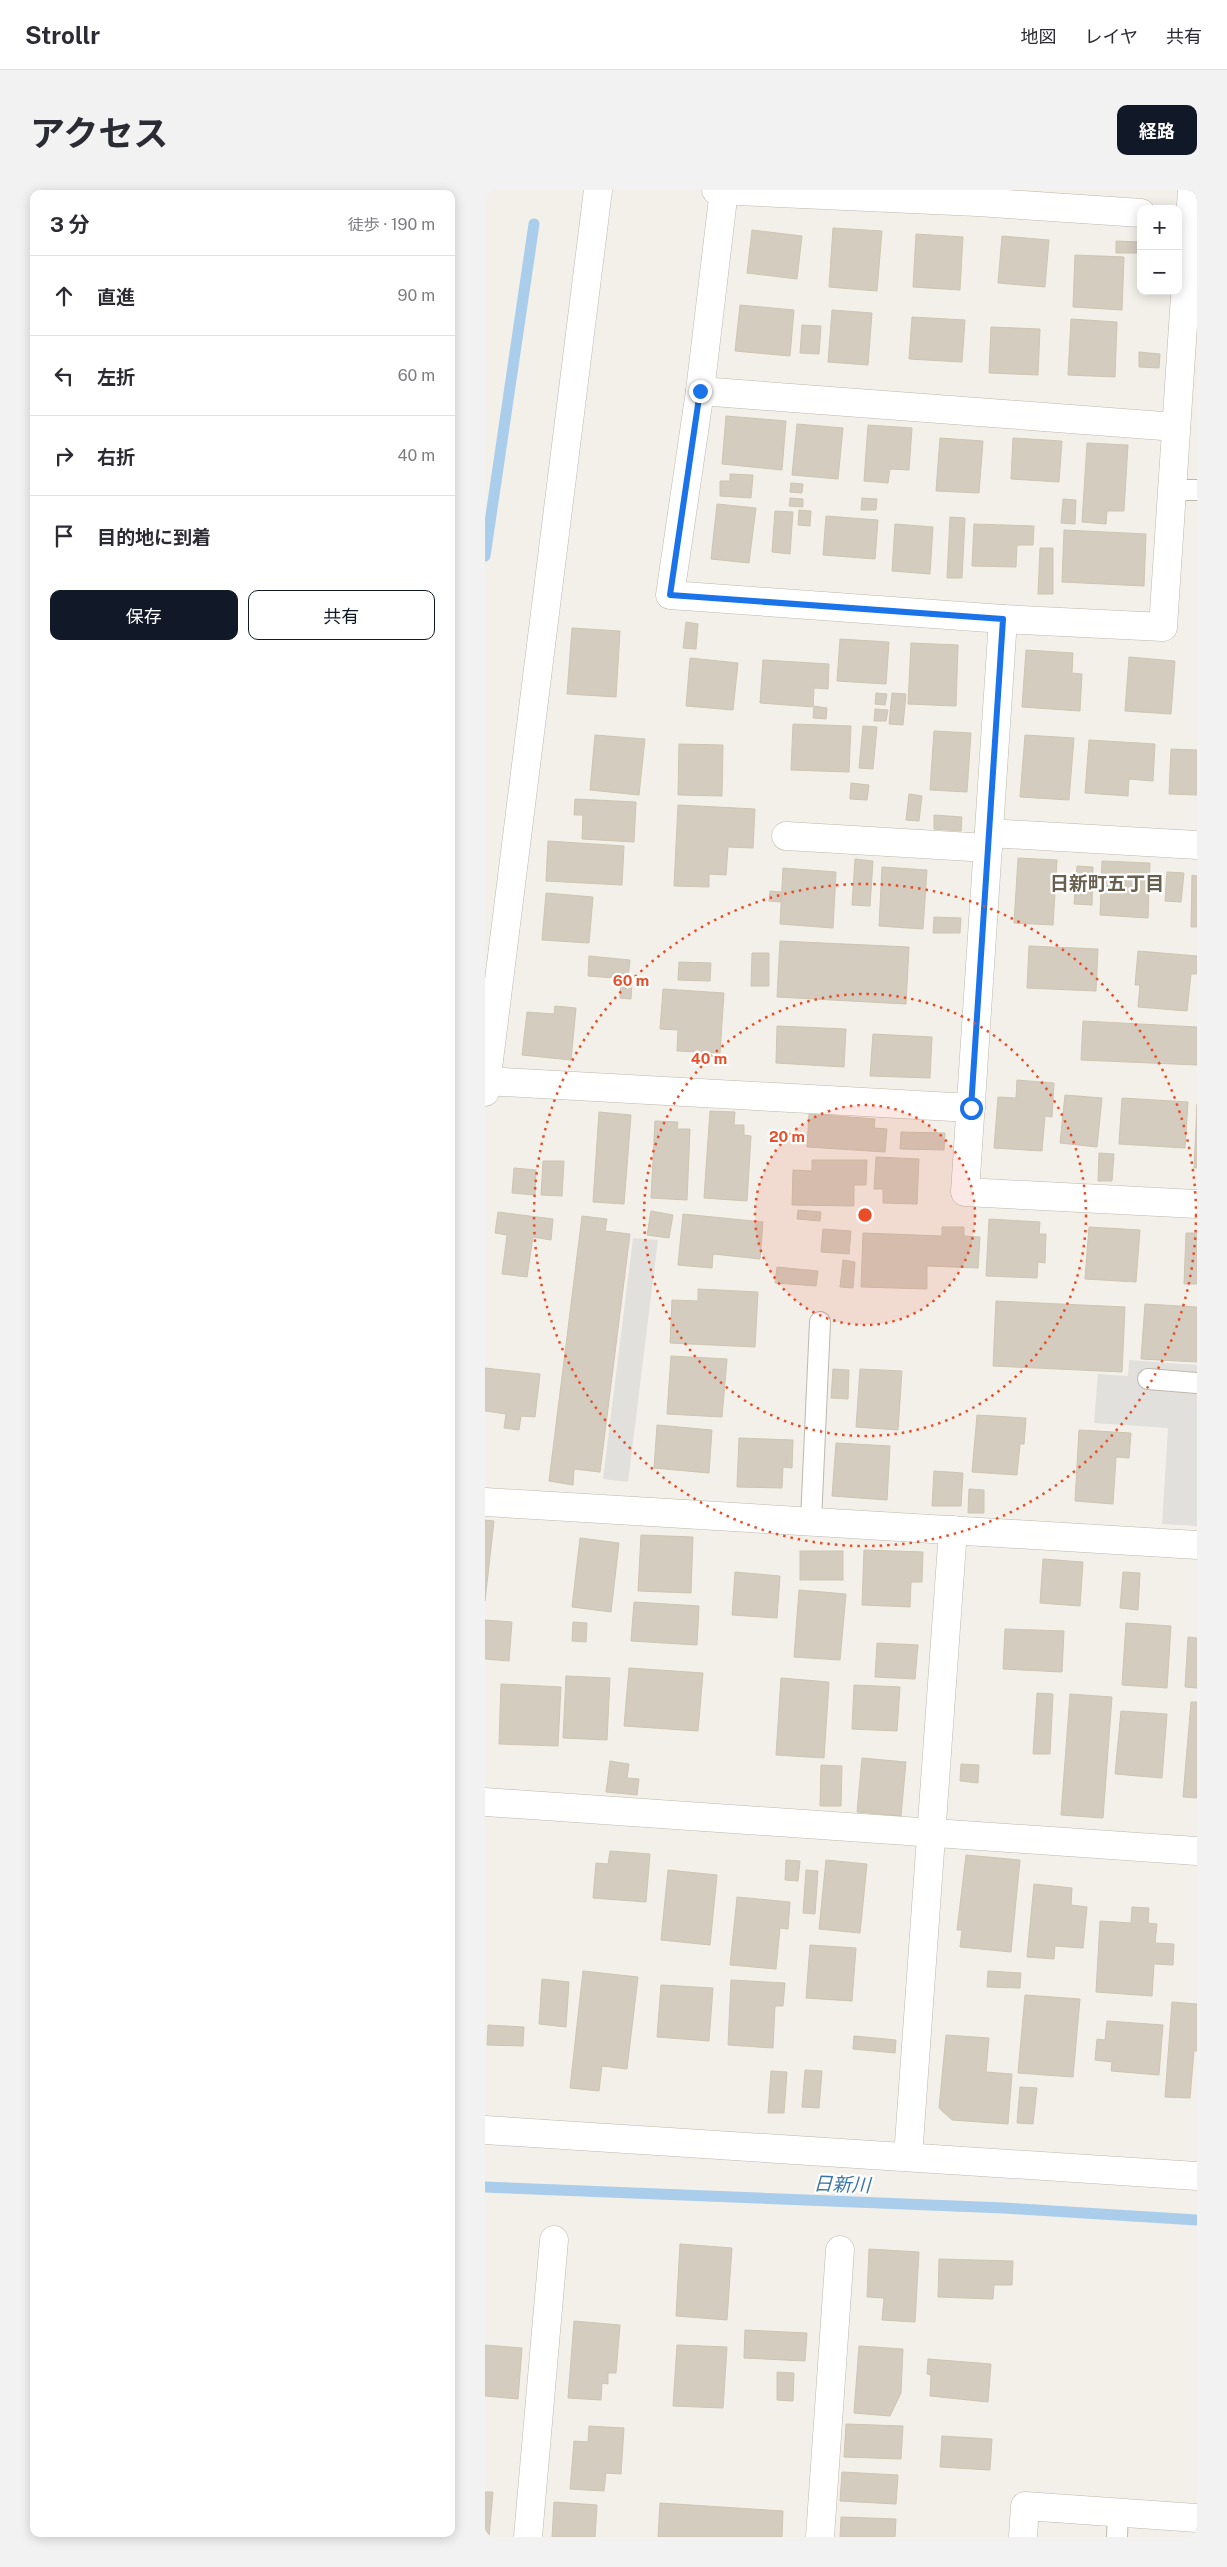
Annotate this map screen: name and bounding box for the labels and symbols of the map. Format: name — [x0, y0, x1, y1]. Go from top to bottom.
route end — [689, 380, 712, 403]
district label: 日新町五丁目 — [1050, 872, 1164, 894]
text: 60 m — [613, 972, 649, 989]
text: 40 m — [691, 1050, 727, 1067]
route start — [960, 1097, 983, 1120]
text: 20 m — [769, 1128, 805, 1145]
centre of rings — [856, 1206, 874, 1224]
water label: 日新川 — [813, 2172, 873, 2196]

